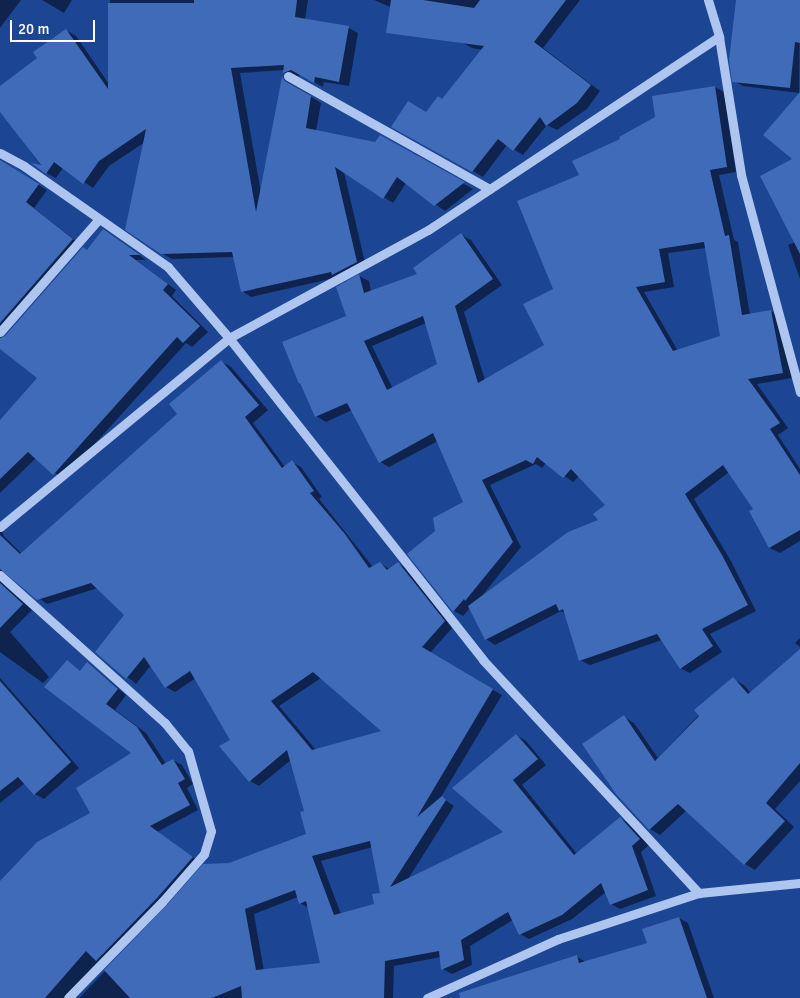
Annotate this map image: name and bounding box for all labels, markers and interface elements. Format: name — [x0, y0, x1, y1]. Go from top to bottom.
scale bar — [12, 10, 98, 42]
text: 20 m — [18, 20, 49, 38]

